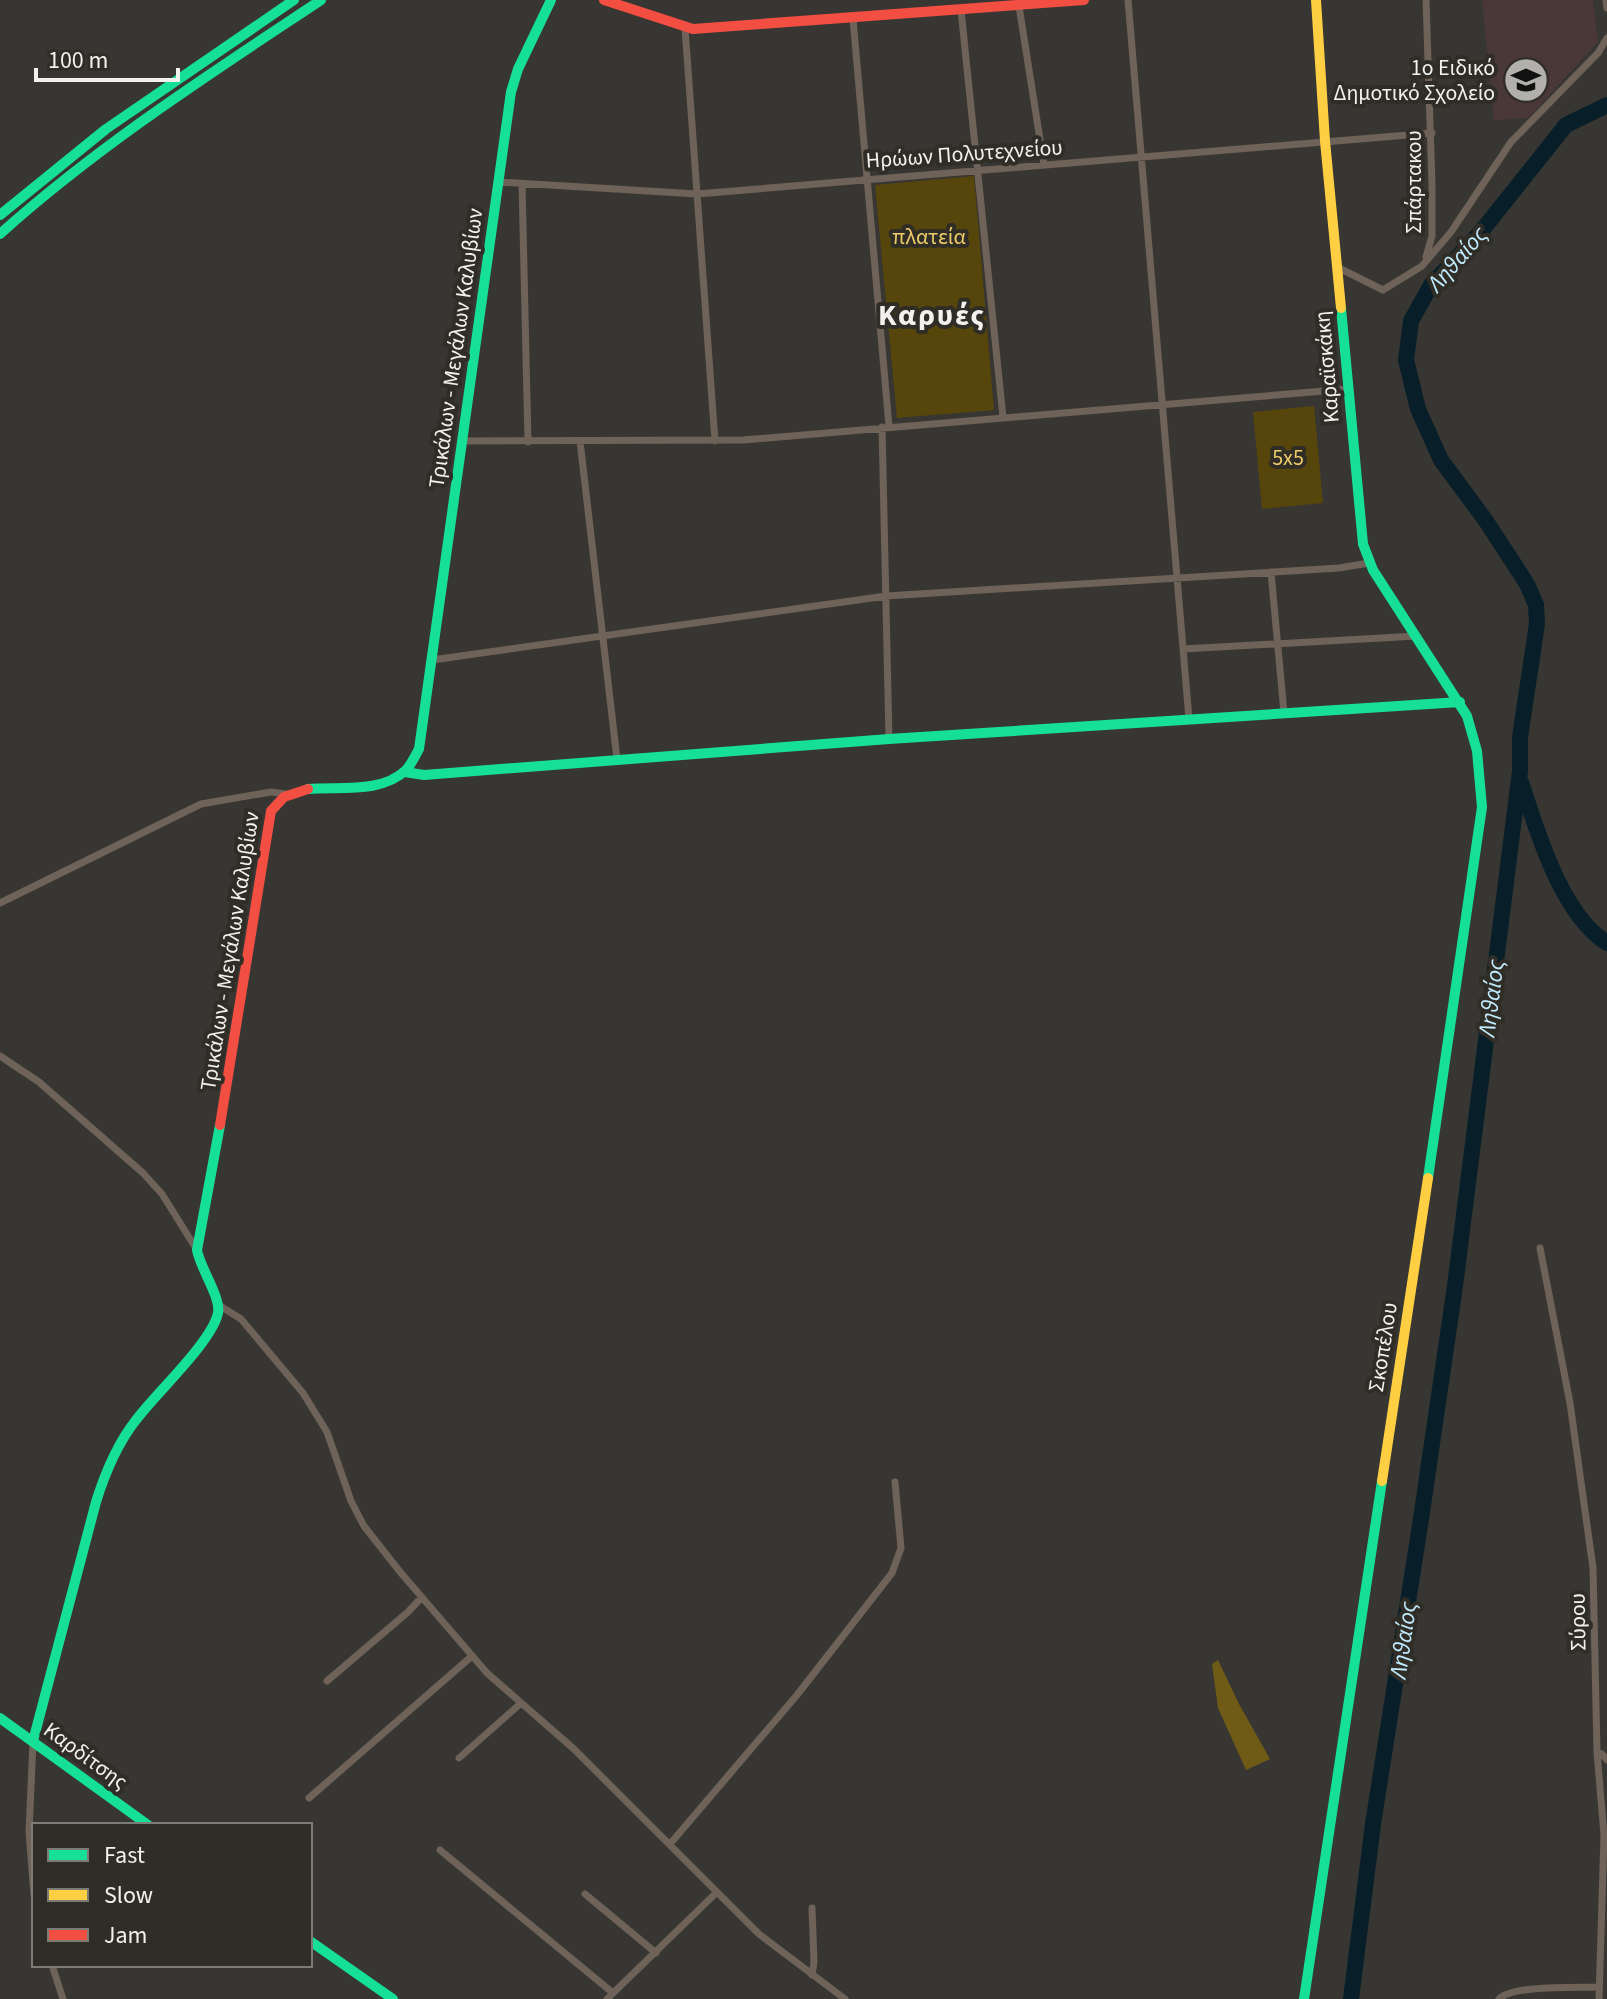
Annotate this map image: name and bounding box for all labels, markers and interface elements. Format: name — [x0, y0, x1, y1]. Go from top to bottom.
scale bar — [36, 32, 178, 82]
text: 100 m — [48, 43, 108, 78]
place label: 1ο Ειδικό Δημοτικό Σχολείο — [1333, 52, 1495, 109]
school or university icon: 1ο Ειδικό Δημοτικό Σχολείο — [1502, 56, 1550, 104]
street label: Σπάρτακου — [1398, 130, 1430, 234]
street label: Ηρώων Πολυτεχνείου — [865, 131, 1064, 177]
street label: Τρικάλων - Μεγάλων Καλυβίων — [421, 206, 491, 490]
water label: Ληθαίος — [1418, 218, 1496, 301]
park label: πλατεία — [892, 221, 966, 253]
district label: Καρυές — [878, 294, 986, 337]
street label: Καραϊσκάκη — [1306, 310, 1348, 424]
park label: 5x5 — [1272, 442, 1304, 474]
street label: Τρικάλων - Μεγάλων Καλυβίων — [192, 809, 268, 1093]
water label: Ληθαίος — [1469, 957, 1514, 1040]
street label: Σκοπέλου — [1360, 1300, 1406, 1394]
street label: Σύρου — [1561, 1593, 1595, 1651]
water label: Ληθαίος — [1381, 1599, 1426, 1683]
street label: Καρδίτσης — [37, 1714, 134, 1797]
legend — [32, 1823, 312, 1967]
text: Fast — [104, 1838, 145, 1873]
text: Slow — [104, 1878, 153, 1913]
text: Jam — [104, 1918, 148, 1953]

